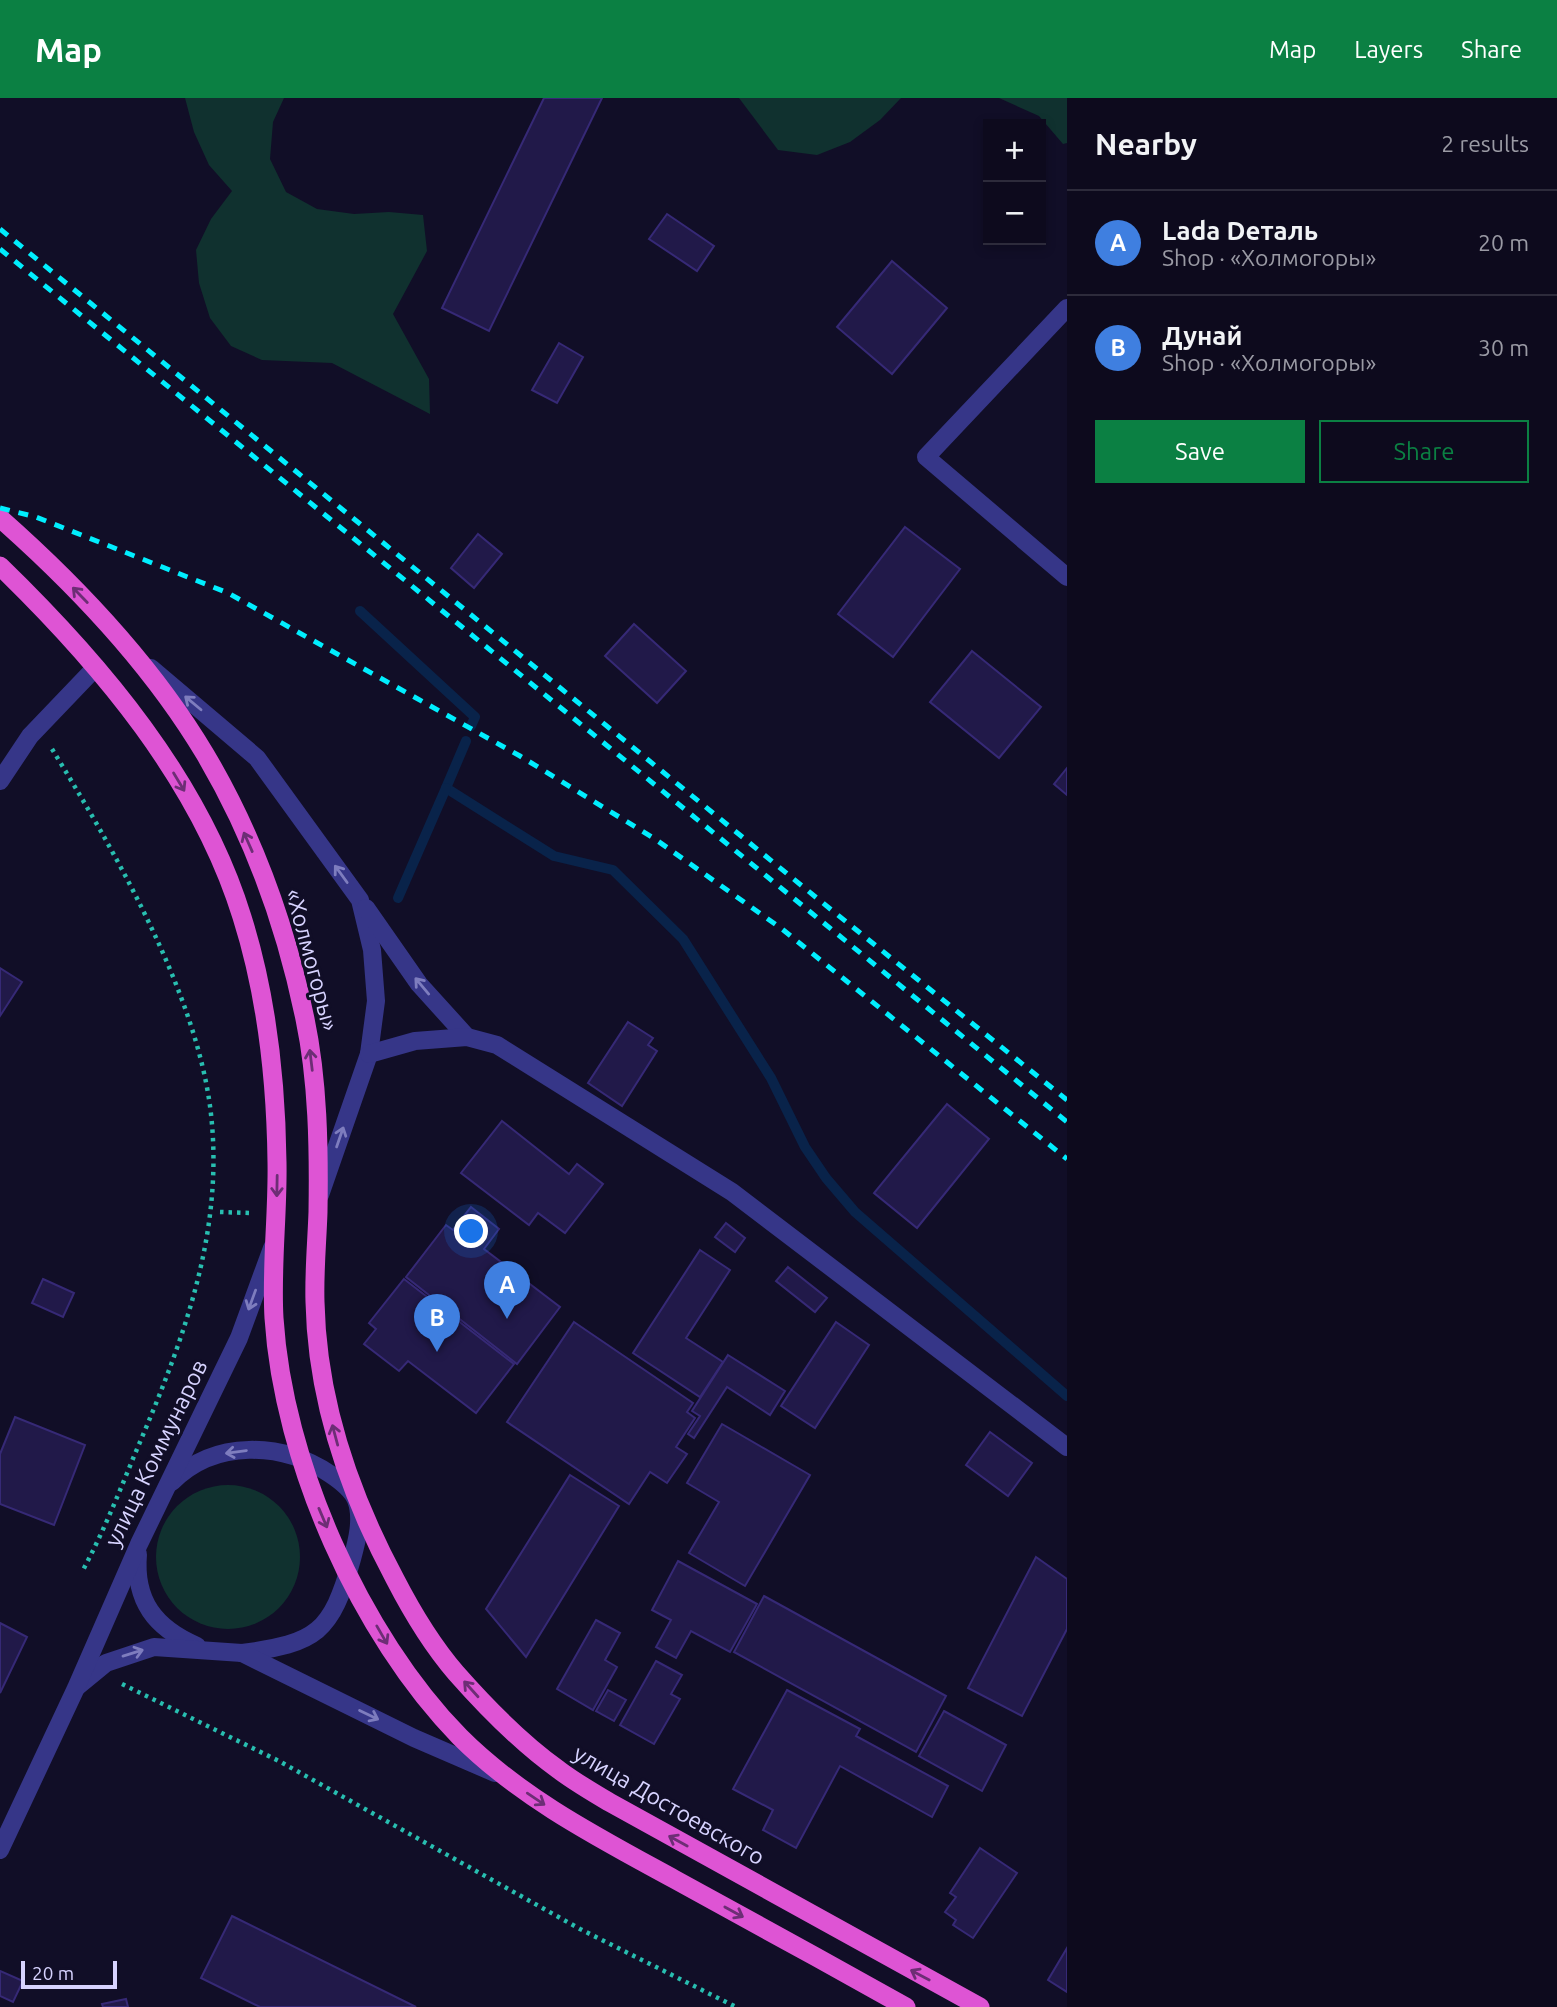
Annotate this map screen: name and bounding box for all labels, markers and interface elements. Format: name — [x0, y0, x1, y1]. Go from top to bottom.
text: Map — [35, 31, 102, 68]
text: Map — [1269, 36, 1316, 63]
text: Layers — [1354, 36, 1423, 63]
text: Share — [1461, 36, 1522, 63]
map controls — [983, 119, 1046, 245]
button: + — [983, 119, 1046, 182]
text: Nearby — [1095, 127, 1197, 161]
text: 2 results — [1441, 131, 1529, 156]
button: − — [983, 182, 1046, 245]
text: Lada Dеталь — [1162, 216, 1318, 245]
text: A — [1110, 230, 1126, 255]
text: 20 m — [1478, 230, 1529, 255]
text: Shop · «Холмогоры» — [1162, 245, 1376, 270]
text: Дунай — [1162, 321, 1242, 350]
text: B — [1110, 335, 1126, 360]
text: 30 m — [1478, 335, 1529, 360]
text: Shop · «Холмогоры» — [1162, 350, 1376, 375]
button: Save — [1095, 420, 1305, 483]
button: Share — [1319, 420, 1529, 483]
one-way arrow — [72, 586, 88, 604]
one-way arrow — [184, 695, 202, 711]
one-way arrow — [172, 772, 186, 792]
one-way arrow — [241, 832, 254, 854]
one-way arrow — [334, 865, 348, 884]
street label: «Холмогоры» — [282, 886, 343, 1034]
one-way arrow — [414, 977, 430, 995]
one-way arrow — [305, 1049, 318, 1072]
one-way arrow — [335, 1127, 347, 1149]
one-way arrow — [270, 1175, 284, 1198]
your location — [454, 1214, 488, 1248]
pin: A — [484, 1261, 530, 1319]
one-way arrow — [245, 1289, 258, 1311]
pin: B — [414, 1294, 460, 1352]
street label: улица Коммунаров — [99, 1355, 212, 1550]
one-way arrow — [328, 1424, 341, 1447]
one-way arrow — [225, 1446, 248, 1459]
one-way arrow — [317, 1506, 330, 1528]
one-way arrow — [375, 1624, 389, 1644]
one-way arrow — [121, 1646, 143, 1658]
one-way arrow — [463, 1681, 480, 1698]
one-way arrow — [358, 1709, 379, 1723]
street label: улица Достоевского — [569, 1740, 769, 1869]
one-way arrow — [526, 1791, 545, 1806]
one-way arrow — [669, 1834, 689, 1848]
one-way arrow — [723, 1905, 743, 1919]
scale bar — [21, 1958, 117, 1990]
text: 20 m — [32, 1962, 74, 1984]
one-way arrow — [910, 1968, 931, 1981]

